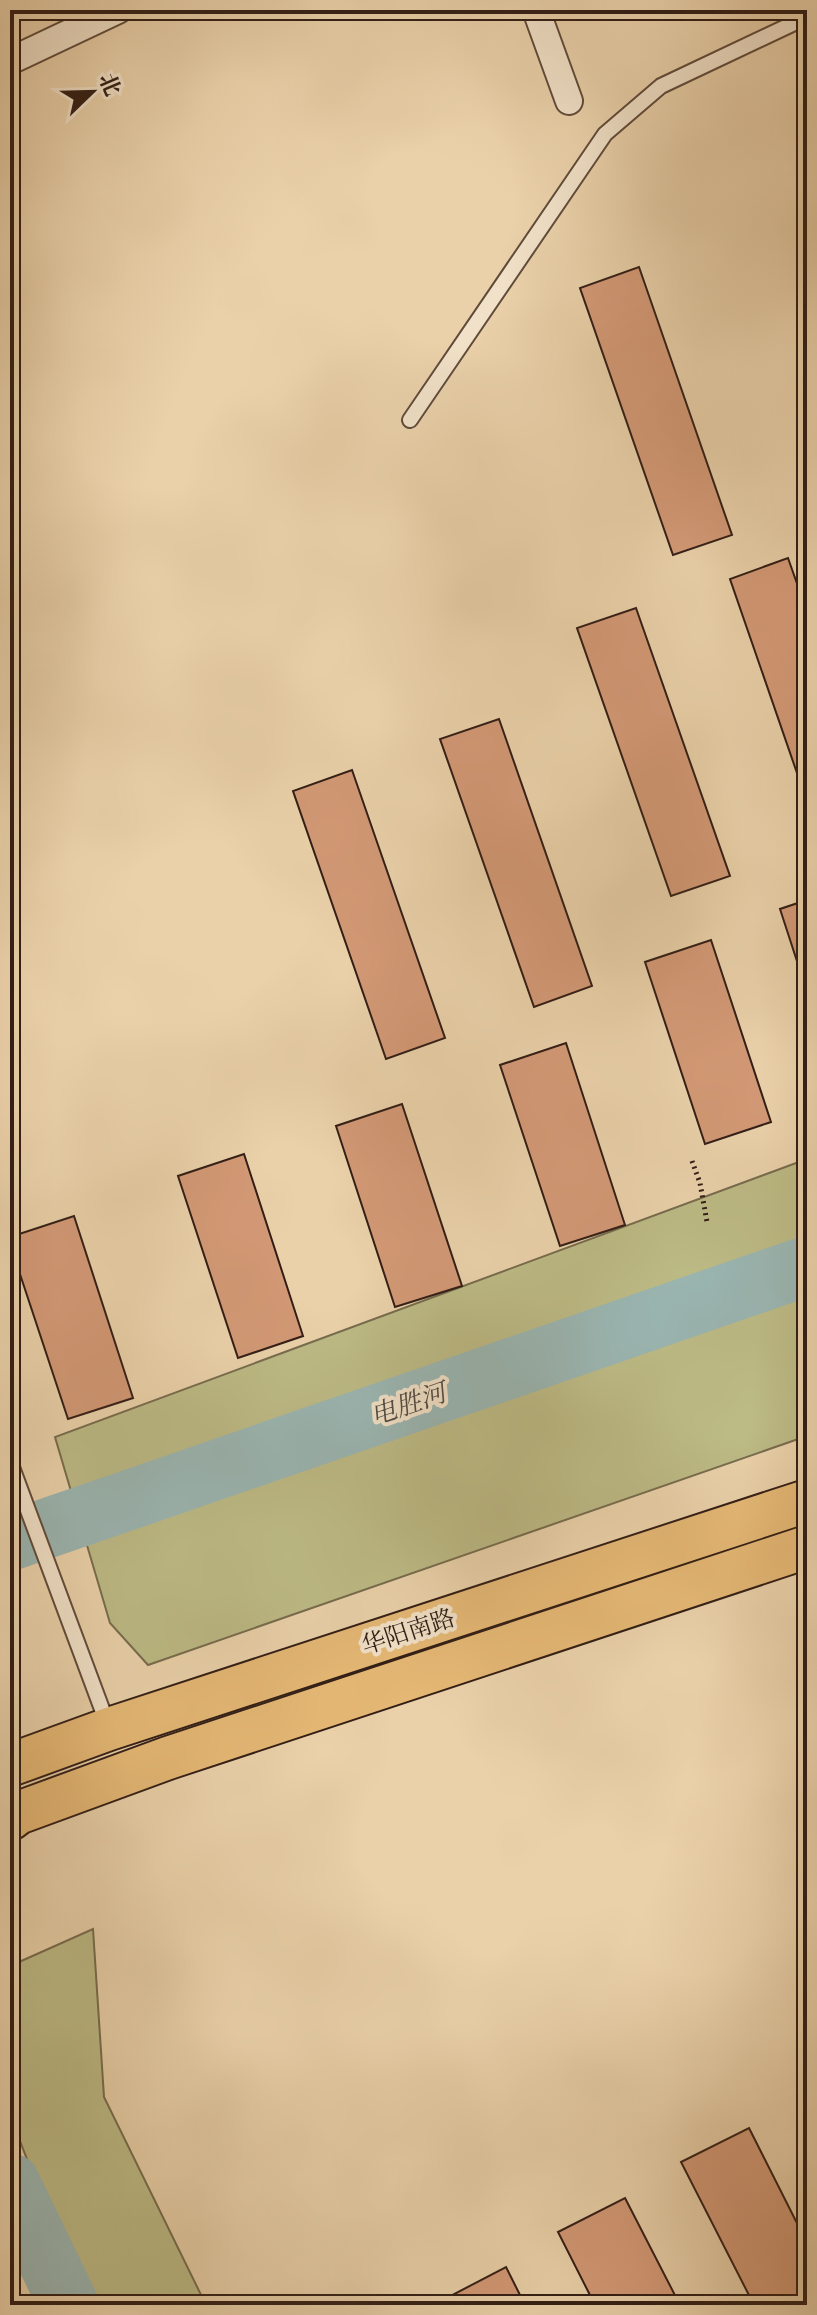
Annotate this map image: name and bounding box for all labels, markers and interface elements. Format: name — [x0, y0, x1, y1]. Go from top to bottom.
north arrow — [52, 52, 132, 132]
text: 北 — [93, 69, 127, 100]
water label: 电胜河 — [366, 1375, 454, 1432]
street label: 华阳南路 — [358, 1602, 458, 1660]

